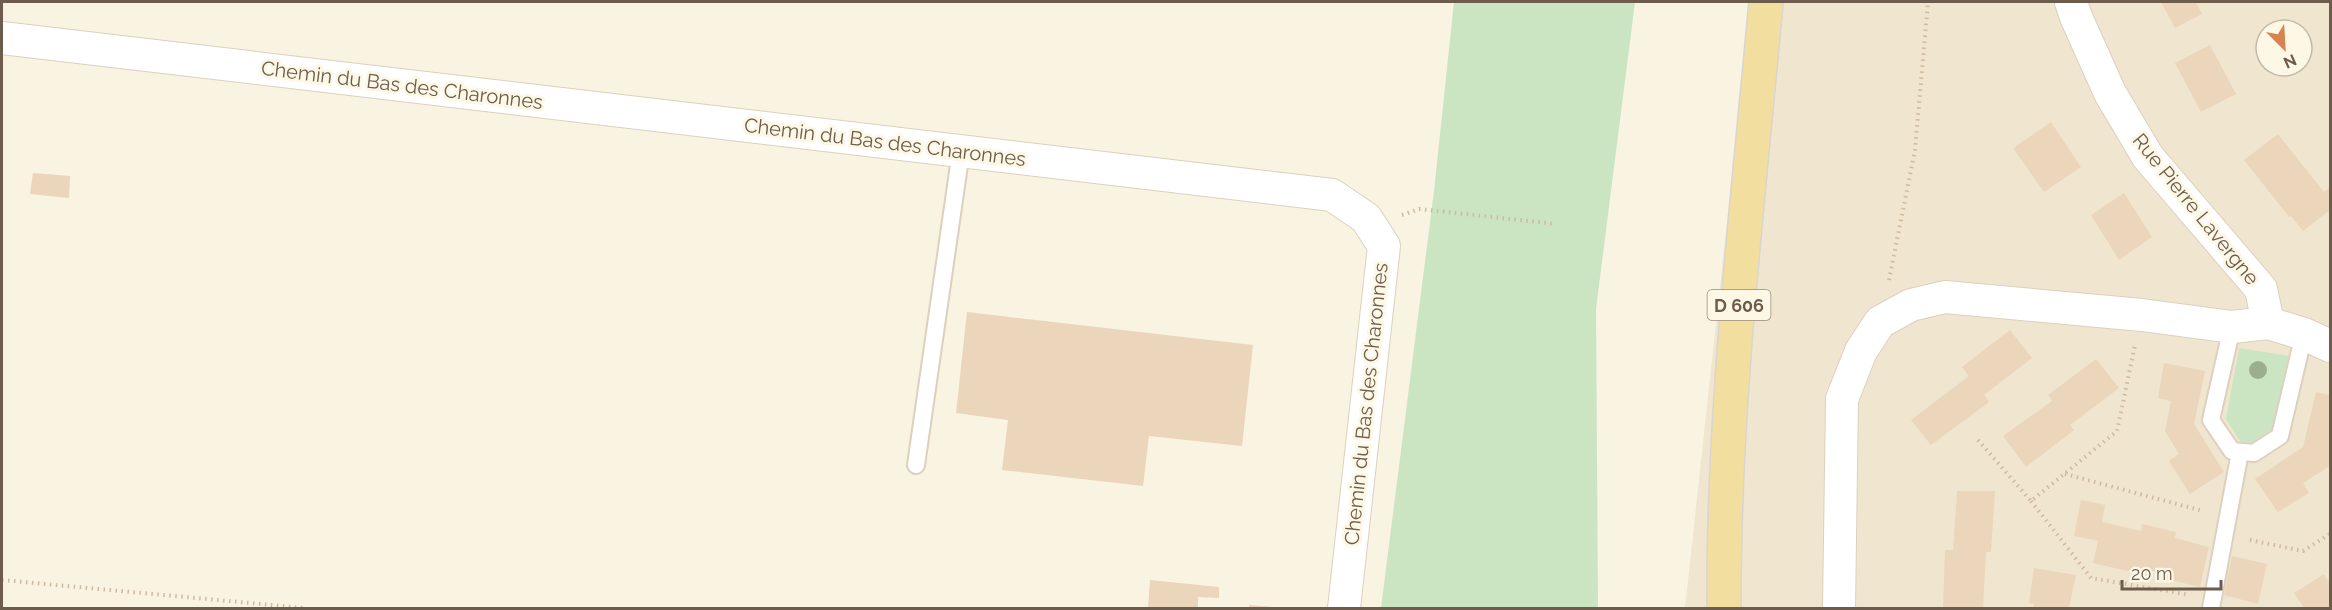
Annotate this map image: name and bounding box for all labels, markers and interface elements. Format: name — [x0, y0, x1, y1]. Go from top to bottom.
north arrow — [2254, 18, 2314, 78]
text: N — [2280, 50, 2299, 72]
street label: Chemin du Bas des Charonnes — [260, 56, 544, 114]
street label: Chemin du Bas des Charonnes — [743, 113, 1027, 171]
street label: Rue Pierre Lavergne — [2128, 129, 2264, 290]
street label: Chemin du Bas des Charonnes — [1339, 262, 1393, 546]
road number: D 606 — [1708, 290, 1770, 320]
scale bar — [2122, 553, 2221, 591]
text: 20 m — [2131, 563, 2173, 584]

